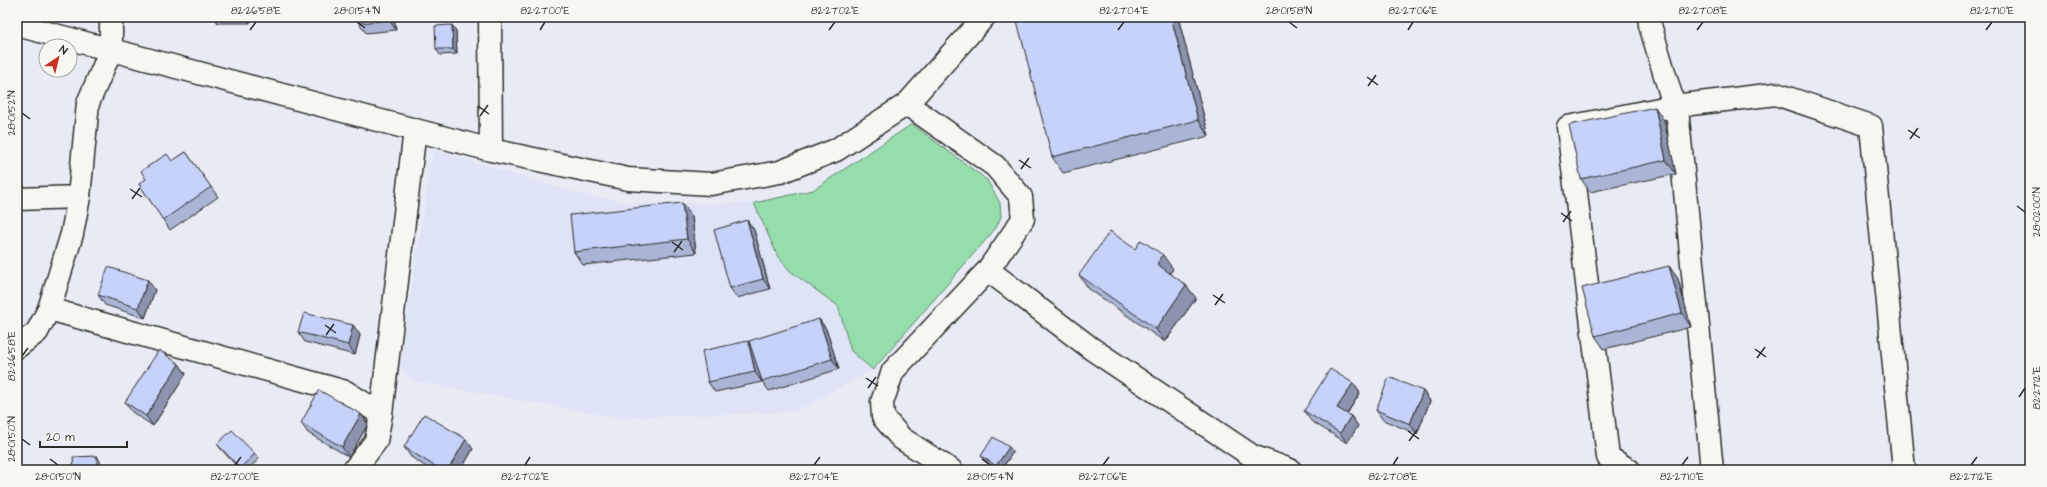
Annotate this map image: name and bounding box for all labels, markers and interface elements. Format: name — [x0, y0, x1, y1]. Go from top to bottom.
text: 82°26'58"E — [231, 4, 281, 18]
text: 28°01'54"N — [334, 4, 380, 18]
text: 82°27'00"E — [521, 4, 569, 18]
text: 82°27'02"E — [811, 4, 859, 18]
text: 82°27'04"E — [1099, 4, 1149, 18]
text: 28°01'58"N — [1266, 4, 1312, 18]
text: 82°27'06"E — [1389, 4, 1437, 18]
text: 82°27'08"E — [1679, 4, 1728, 18]
text: 82°27'10"E — [1970, 4, 2014, 18]
north arrow — [38, 38, 78, 78]
text: N — [56, 42, 71, 58]
text: 28°01'52"N — [5, 90, 19, 136]
text: 28°02'00"N — [2030, 187, 2044, 237]
text: 82°26'58"E — [5, 331, 19, 381]
text: 82°27'12"E — [2030, 366, 2044, 410]
text: 28°01'50"N — [5, 416, 19, 462]
scale bar — [40, 423, 127, 449]
text: 20 m — [46, 429, 75, 446]
text: 28°01'50"N — [35, 470, 81, 484]
text: 82°27'00"E — [211, 470, 259, 484]
text: 82°27'02"E — [501, 470, 549, 484]
text: 82°27'04"E — [789, 470, 839, 484]
text: 28°01'54"N — [967, 470, 1013, 484]
text: 82°27'06"E — [1079, 470, 1127, 484]
text: 82°27'08"E — [1369, 470, 1418, 484]
text: 82°27'10"E — [1660, 470, 1704, 484]
text: 82°27'12"E — [1949, 470, 1993, 484]

